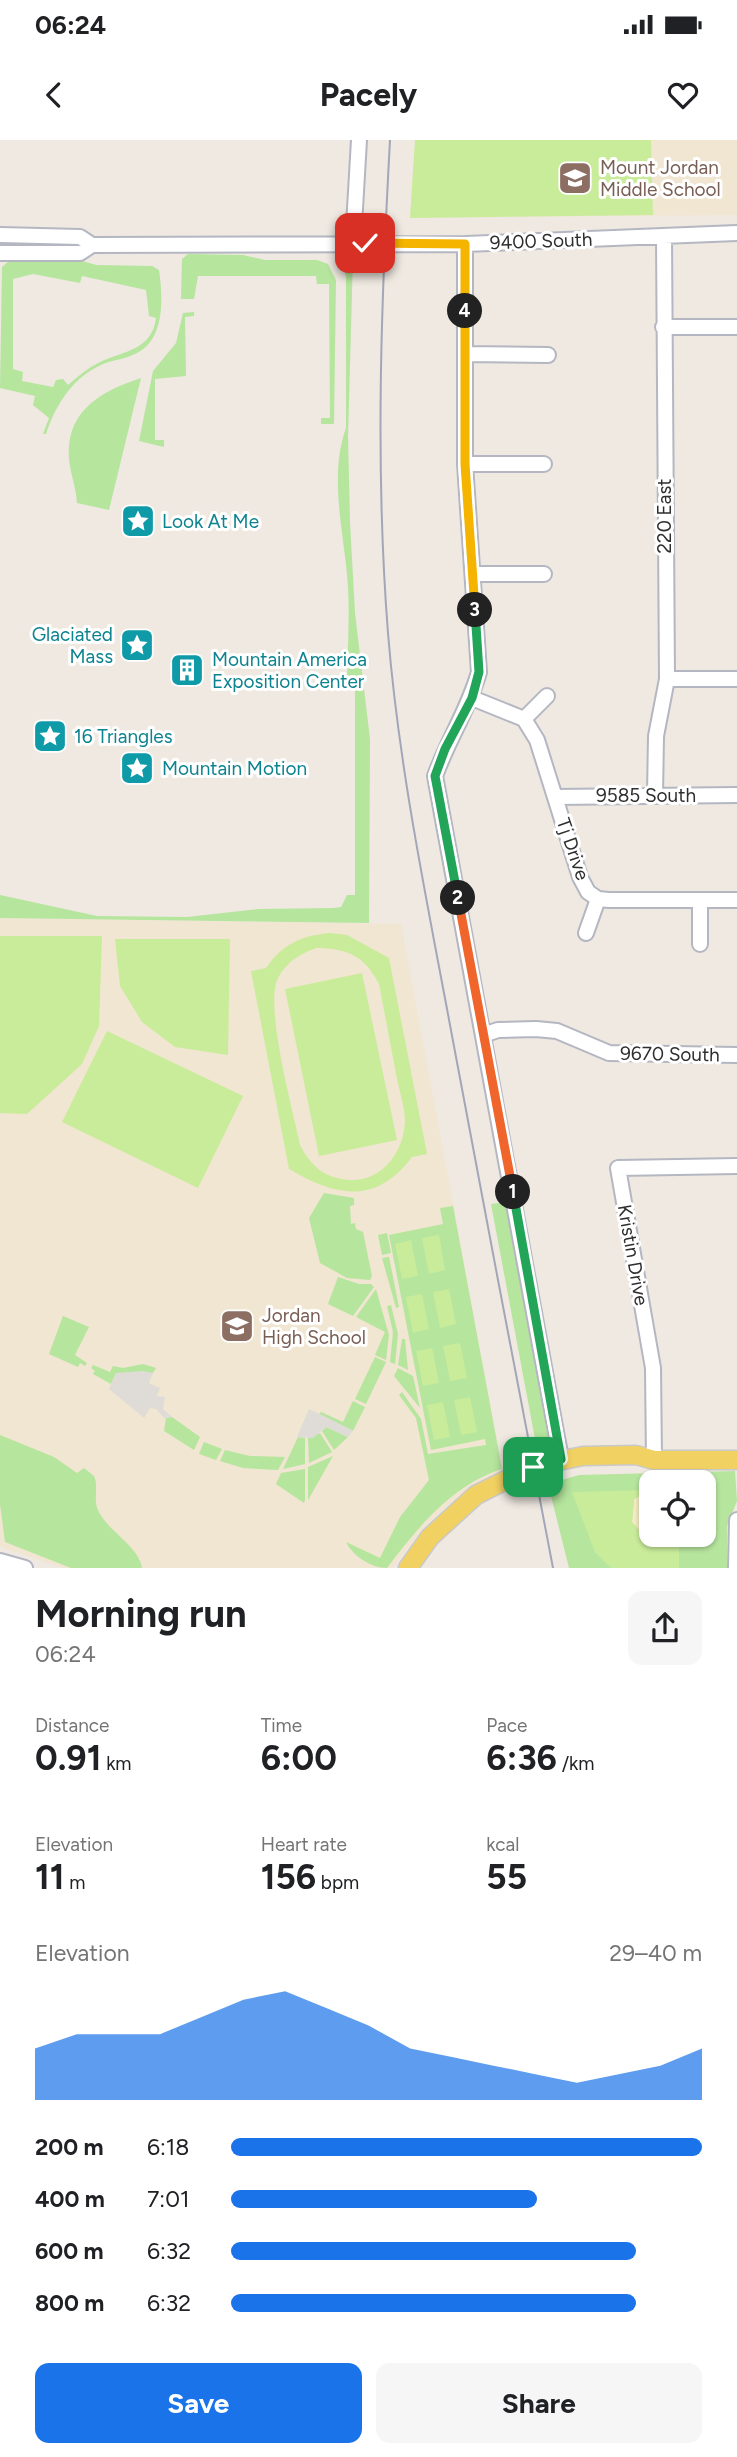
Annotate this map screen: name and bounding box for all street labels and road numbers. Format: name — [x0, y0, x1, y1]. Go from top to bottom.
street label: 9400 South — [489, 228, 593, 254]
street label: 220 East — [653, 478, 676, 554]
street label: 9585 South — [596, 784, 696, 807]
street label: Tj Drive — [552, 815, 594, 883]
street label: 9670 South — [620, 1042, 720, 1066]
street label: Kristin Drive — [613, 1203, 653, 1307]

